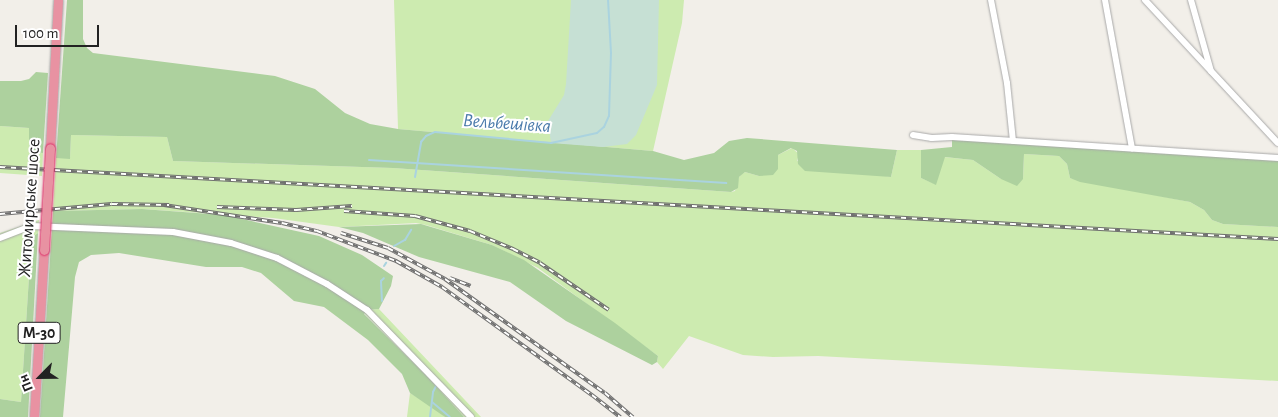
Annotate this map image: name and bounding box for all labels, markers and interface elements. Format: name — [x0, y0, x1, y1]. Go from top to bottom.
scale bar — [18, 15, 101, 47]
text: 100 m — [23, 26, 58, 41]
water label: Вельбешівка — [462, 110, 552, 138]
street label: Житомирське шосе — [14, 138, 46, 278]
road number: М-30 — [16, 319, 62, 346]
north arrow — [15, 352, 65, 402]
text: Пн — [16, 372, 36, 393]

